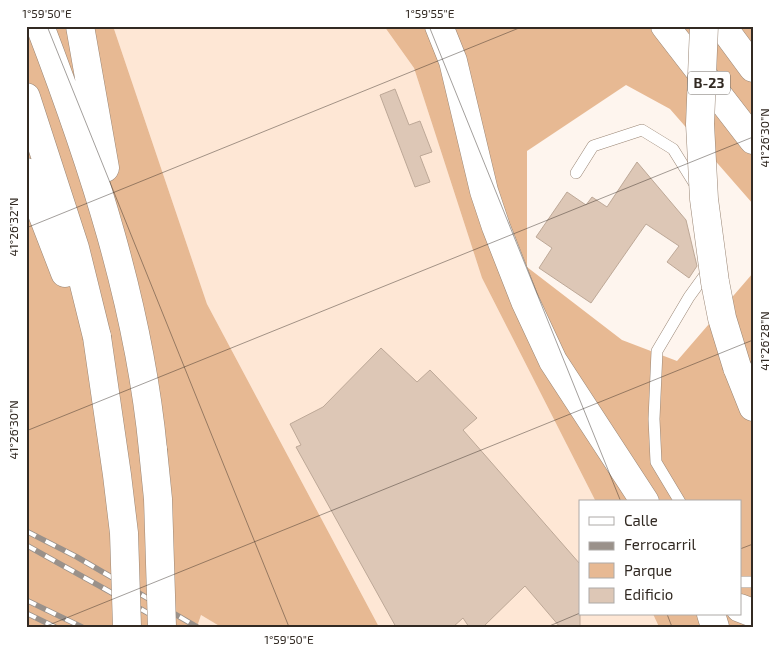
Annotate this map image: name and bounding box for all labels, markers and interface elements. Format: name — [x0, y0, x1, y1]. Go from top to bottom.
text: 1°59'50"E — [22, 6, 72, 20]
text: 1°59'55"E — [406, 6, 455, 20]
road number: B-23 — [688, 72, 730, 95]
text: 41°26'30"N — [757, 108, 771, 168]
text: 41°26'32"N — [6, 198, 20, 256]
text: 41°26'28"N — [757, 311, 771, 371]
text: 41°26'30"N — [6, 400, 20, 460]
legend — [579, 500, 742, 616]
text: Calle — [624, 511, 658, 529]
text: Ferrocarril — [624, 535, 697, 553]
text: Parque — [624, 561, 672, 579]
text: Edificio — [624, 585, 673, 603]
text: 1°59'50"E — [264, 632, 314, 646]

